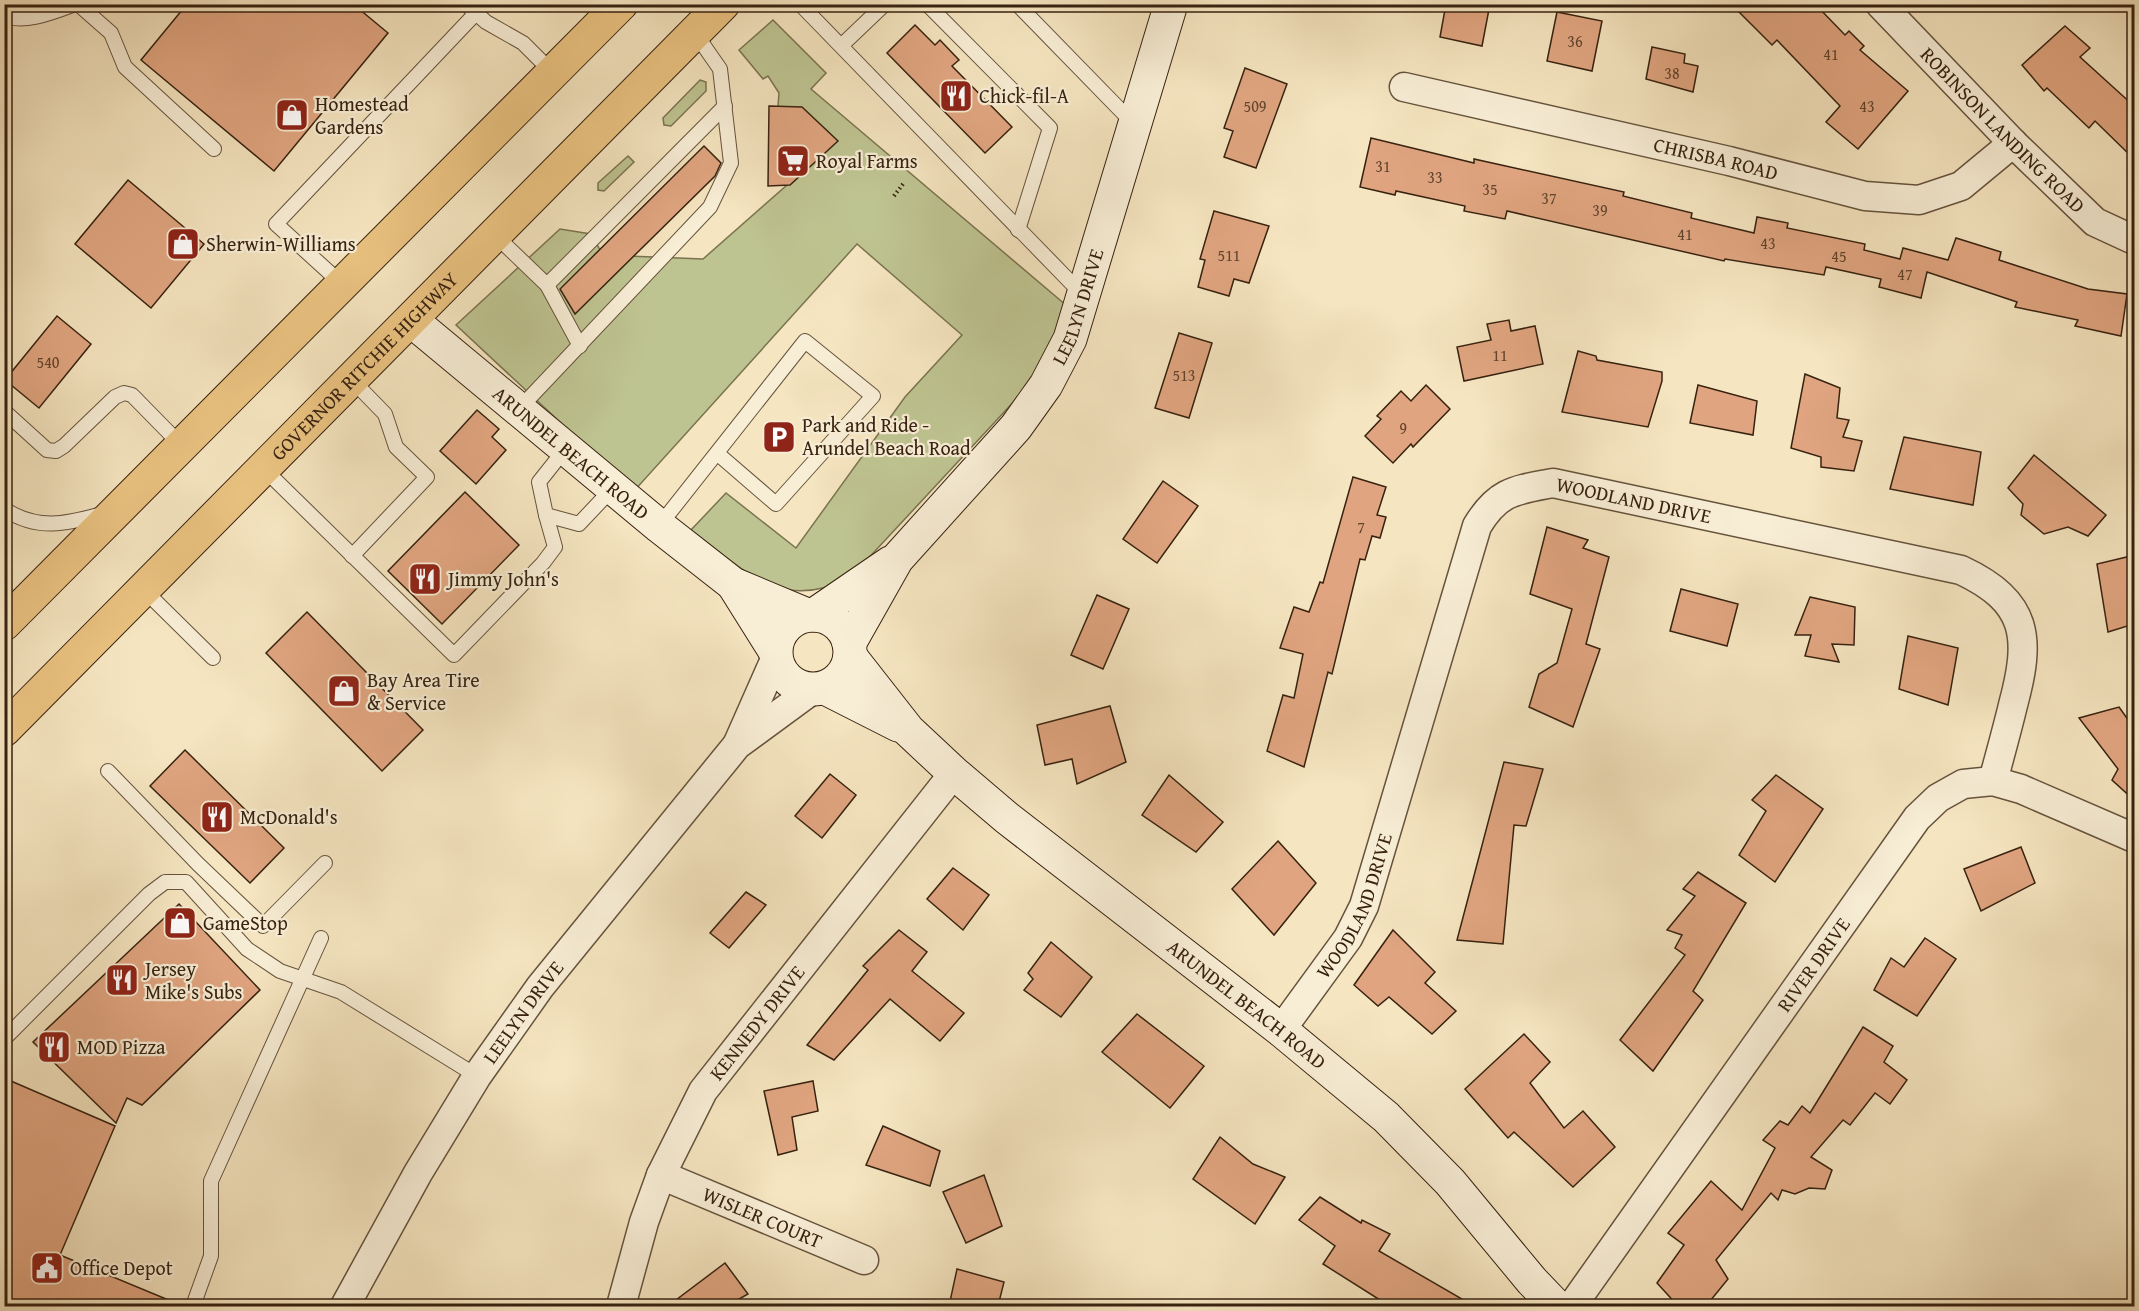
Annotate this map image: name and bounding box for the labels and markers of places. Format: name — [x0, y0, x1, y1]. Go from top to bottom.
restaurant icon: Chick-fil-A — [938, 78, 974, 114]
place label: Chick-fil-A — [979, 81, 1069, 110]
place label: Homestead Gardens — [315, 89, 409, 141]
shop icon: Homestead Gardens — [274, 97, 310, 133]
supermarket icon: Royal Farms — [775, 143, 811, 179]
place label: Royal Farms — [816, 146, 918, 175]
shop icon: Sherwin-Williams — [165, 226, 201, 262]
place label: Sherwin-Williams — [206, 229, 356, 258]
place label: Park and Ride - Arundel Beach Road — [802, 410, 971, 462]
parking icon: Park and Ride - Arundel Beach Road — [761, 419, 797, 455]
restaurant icon: Jimmy John's — [407, 561, 443, 597]
place label: Jimmy John's — [445, 564, 559, 593]
place label: Bay Area Tire & Service — [367, 665, 480, 717]
shop icon: Bay Area Tire & Service — [326, 673, 362, 709]
restaurant icon: McDonald's — [199, 799, 235, 835]
place label: McDonald's — [240, 802, 338, 831]
shop icon: GameStop — [162, 905, 198, 941]
place label: GameStop — [203, 908, 288, 937]
place label: Jersey Mike's Subs — [142, 954, 243, 1006]
restaurant icon: Jersey Mike's Subs — [104, 962, 140, 998]
restaurant icon: MOD Pizza — [36, 1029, 72, 1065]
place label: MOD Pizza — [77, 1032, 166, 1061]
public building icon: Office Depot — [29, 1250, 65, 1286]
place label: Office Depot — [70, 1253, 173, 1282]

